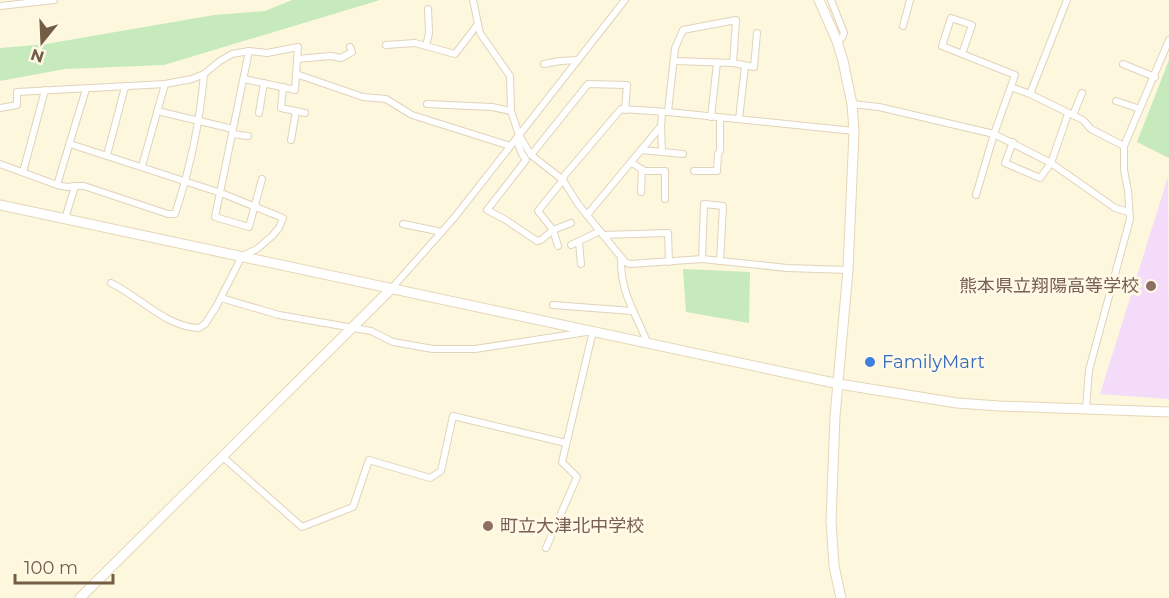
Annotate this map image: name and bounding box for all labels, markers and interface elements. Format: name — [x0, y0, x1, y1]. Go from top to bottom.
north arrow — [12, 12, 72, 72]
text: N — [28, 45, 47, 67]
place label: 熊本県立翔陽高等学校 — [959, 275, 1139, 297]
marker: 熊本県立翔陽高等学校 — [1144, 279, 1158, 293]
place label: FamilyMart — [882, 351, 985, 373]
marker: FamilyMart — [863, 355, 877, 369]
place label: 町立大津北中学校 — [500, 515, 644, 537]
marker: 町立大津北中学校 — [481, 519, 495, 533]
scale bar — [15, 547, 112, 585]
text: 100 m — [24, 557, 78, 579]

